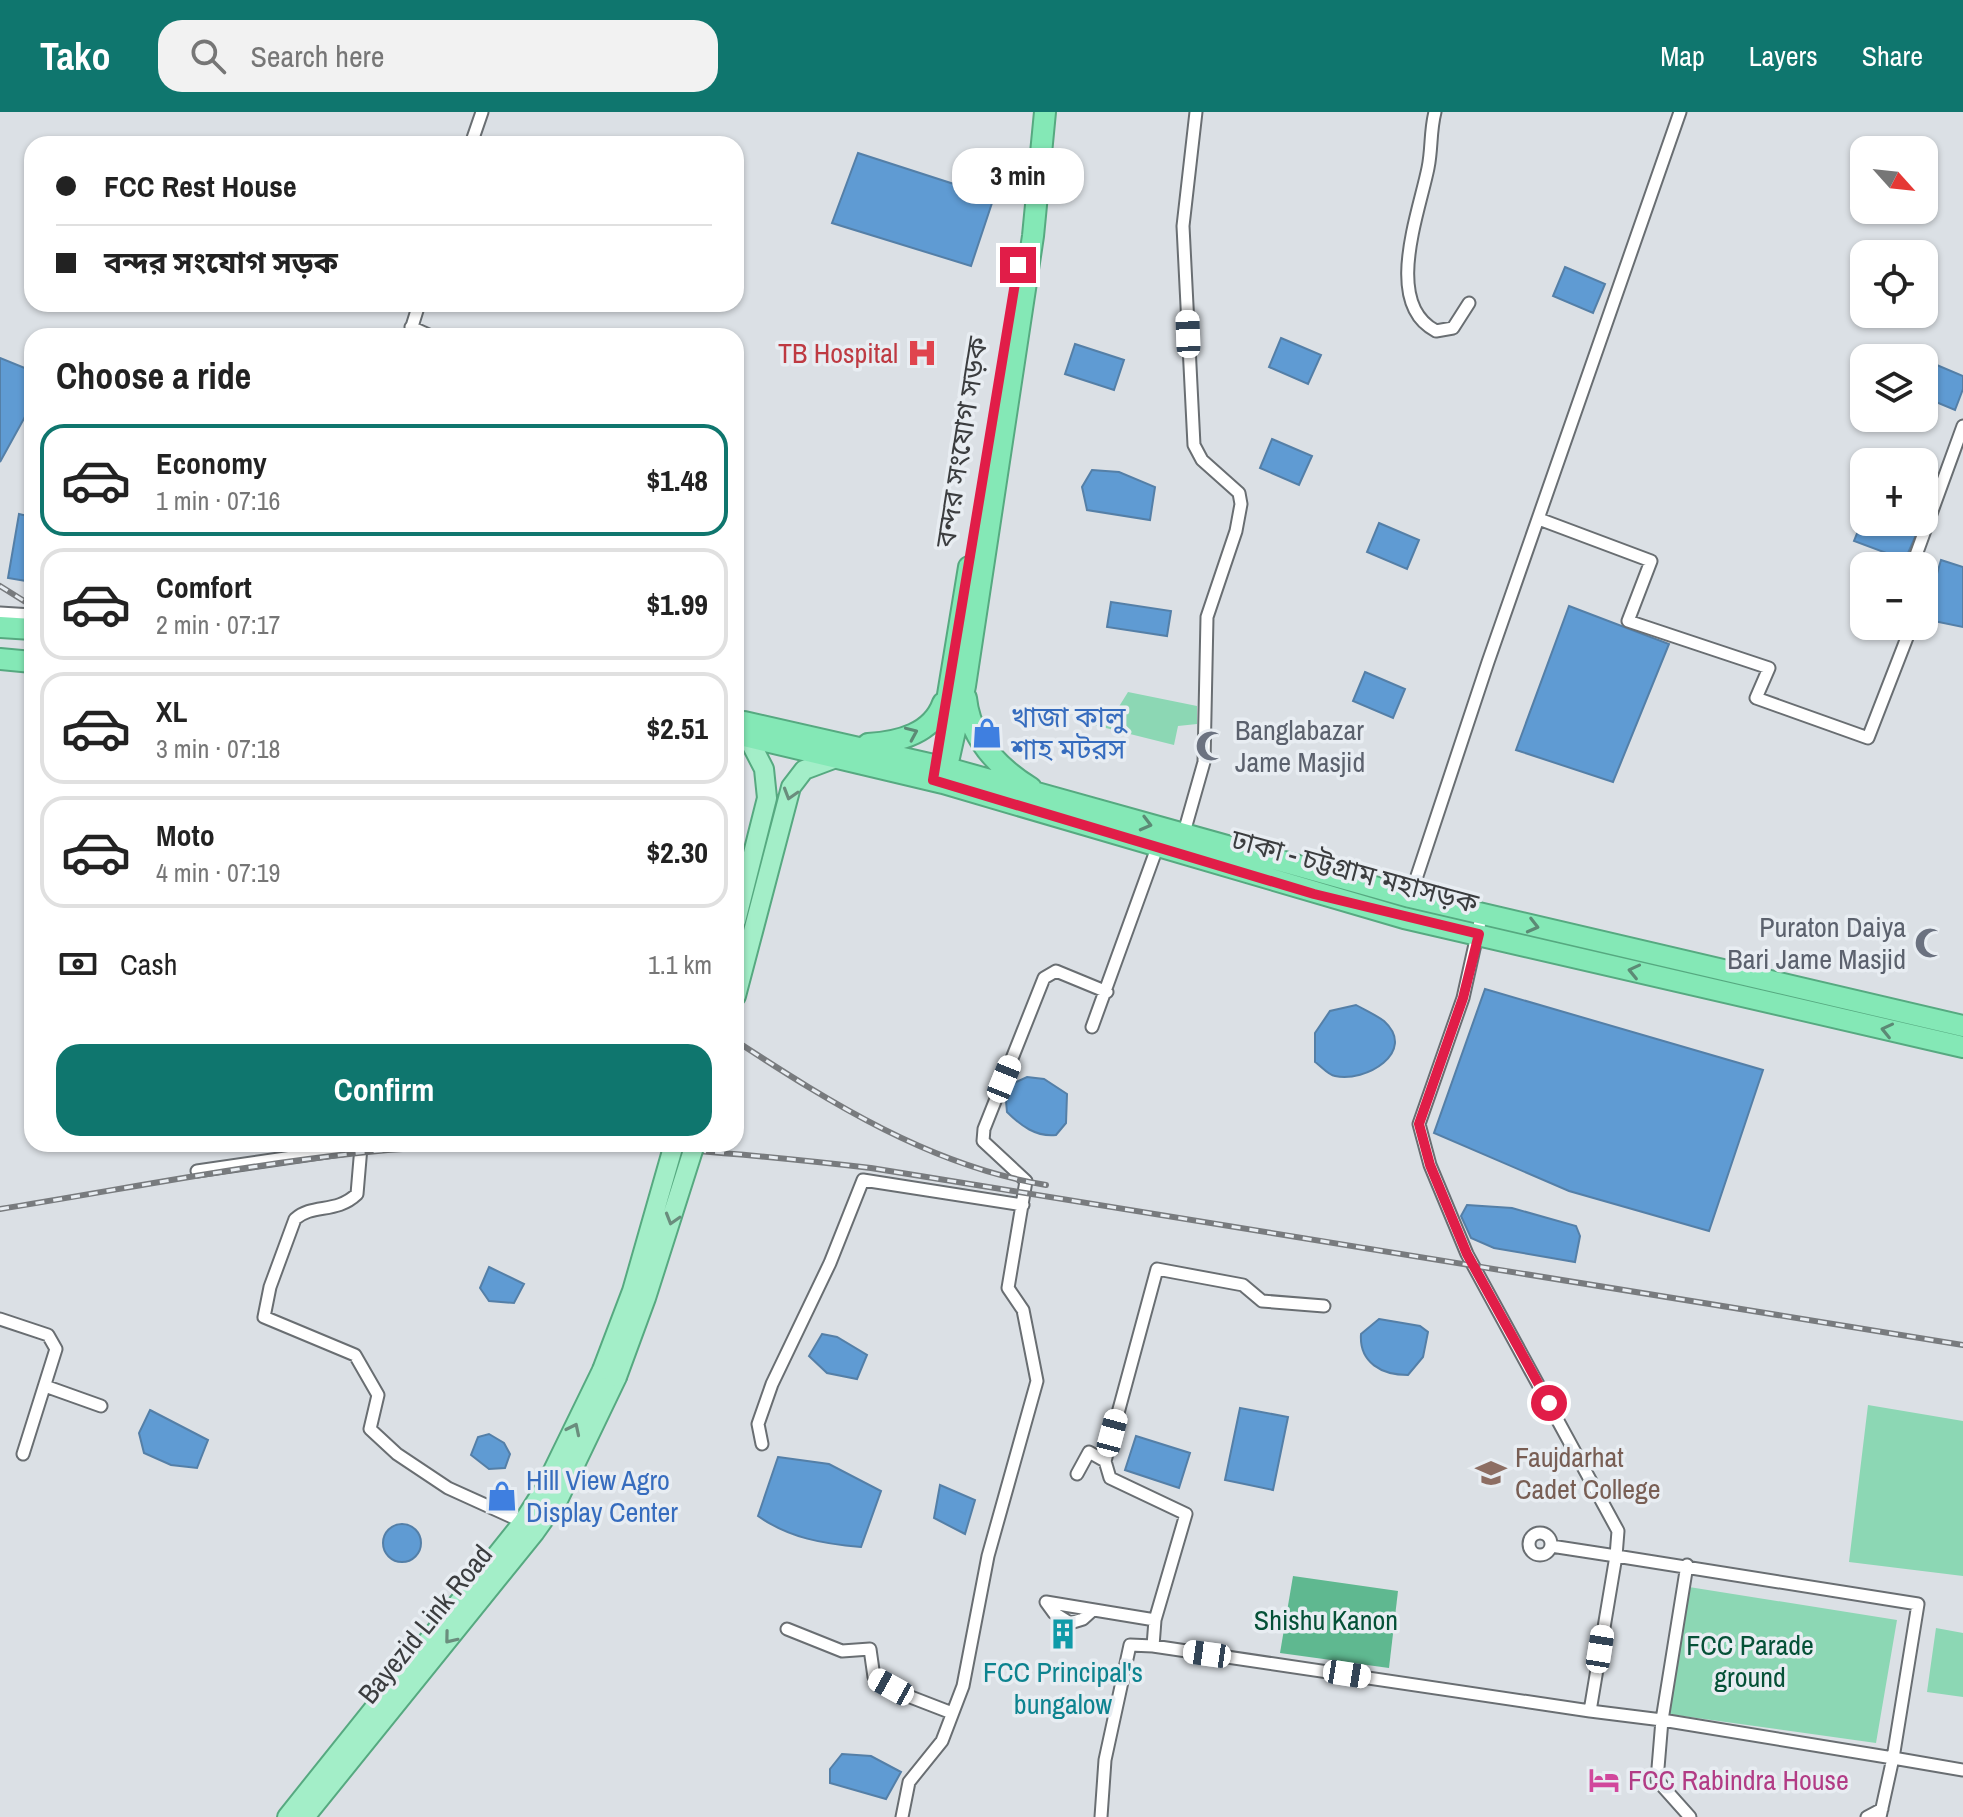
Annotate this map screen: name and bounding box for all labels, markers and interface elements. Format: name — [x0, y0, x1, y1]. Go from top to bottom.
search box — [158, 20, 718, 92]
text: Tako — [40, 31, 110, 82]
icon: search — [186, 34, 230, 78]
text: Search here — [250, 36, 384, 76]
text: Map — [1660, 37, 1705, 75]
text: Layers — [1749, 37, 1818, 75]
text: Share — [1862, 37, 1923, 75]
north arrow — [1850, 136, 1938, 224]
map controls — [1850, 136, 1938, 640]
callout: 3 min — [952, 149, 1084, 205]
text: 3 min — [990, 158, 1046, 193]
text: FCC Rest House — [104, 166, 297, 206]
button: locate — [1850, 240, 1938, 328]
text: বন্দর সংযোগ সড়ক — [104, 242, 338, 282]
route end — [1000, 247, 1036, 283]
car — [1175, 310, 1201, 358]
place label: TB Hospital — [778, 334, 898, 372]
street label: বন্দর সংযোগ সড়ক — [925, 334, 996, 551]
hospital icon: TB Hospital — [905, 336, 939, 370]
button: layers — [1850, 344, 1938, 432]
text: Choose a ride — [56, 352, 251, 400]
text: Economy — [156, 443, 267, 483]
icon: car — [60, 444, 132, 516]
button: + — [1850, 448, 1938, 536]
text: $1.48 — [646, 460, 708, 500]
text: 1 min · 07:16 — [156, 483, 280, 518]
button: − — [1850, 552, 1938, 640]
text: Comfort — [156, 567, 252, 607]
icon: car — [60, 568, 132, 640]
text: $1.99 — [646, 584, 708, 624]
text: 2 min · 07:17 — [156, 607, 280, 642]
text: XL — [156, 691, 187, 731]
icon: car — [60, 692, 132, 764]
place label: খাজা কালু শাহ মটরস — [1010, 698, 1129, 768]
text: $2.51 — [646, 708, 708, 748]
place label: Banglabazar Jame Masjid — [1235, 711, 1365, 781]
shop icon: খাজা কালু শাহ মটরস — [970, 716, 1004, 750]
one-way arrow — [904, 727, 918, 743]
mosque icon: Banglabazar Jame Masjid — [1194, 729, 1228, 763]
text: 3 min · 07:18 — [156, 731, 280, 766]
one-way arrow — [783, 787, 799, 801]
text: Moto — [156, 815, 215, 855]
one-way arrow — [1139, 815, 1153, 832]
icon: car — [60, 816, 132, 888]
street label: ঢাকা - চট্টগ্রাম মহাসড়ক — [1226, 820, 1483, 922]
text: $2.30 — [646, 832, 708, 872]
text: 4 min · 07:19 — [156, 855, 280, 890]
place label: Puraton Daiya Bari Jame Masjid — [1727, 908, 1906, 978]
one-way arrow — [1525, 916, 1539, 933]
mosque icon: Puraton Daiya Bari Jame Masjid — [1913, 926, 1947, 960]
icon: cash — [56, 942, 100, 986]
text: Cash — [120, 944, 177, 984]
text: 1.1 km — [648, 947, 712, 982]
one-way arrow — [1627, 963, 1641, 980]
one-way arrow — [1881, 1022, 1894, 1039]
button: Confirm — [56, 1044, 712, 1136]
car — [984, 1052, 1024, 1106]
one-way arrow — [666, 1211, 682, 1225]
route start — [1531, 1385, 1567, 1421]
car — [1094, 1407, 1130, 1459]
one-way arrow — [565, 1423, 581, 1437]
place label: Faujdarhat Cadet College — [1515, 1438, 1661, 1508]
school or university icon: Faujdarhat Cadet College — [1474, 1456, 1508, 1490]
place label: Hill View Agro Display Center — [526, 1461, 678, 1531]
shop icon: Hill View Agro Display Center — [485, 1479, 519, 1513]
street label: Bayezid Link Road — [349, 1537, 501, 1711]
park label: Shishu Kanon — [1254, 1601, 1398, 1639]
building icon: FCC Principal's bungalow — [1046, 1617, 1080, 1651]
car — [1584, 1623, 1616, 1675]
park label: FCC Parade ground — [1686, 1626, 1814, 1696]
one-way arrow — [445, 1629, 460, 1643]
car — [1182, 1639, 1232, 1669]
place label: FCC Principal's bungalow — [983, 1653, 1143, 1723]
car — [1321, 1658, 1373, 1690]
car — [864, 1665, 918, 1709]
place label: FCC Rabindra House — [1628, 1761, 1849, 1799]
hotel icon: FCC Rabindra House — [1587, 1763, 1621, 1797]

